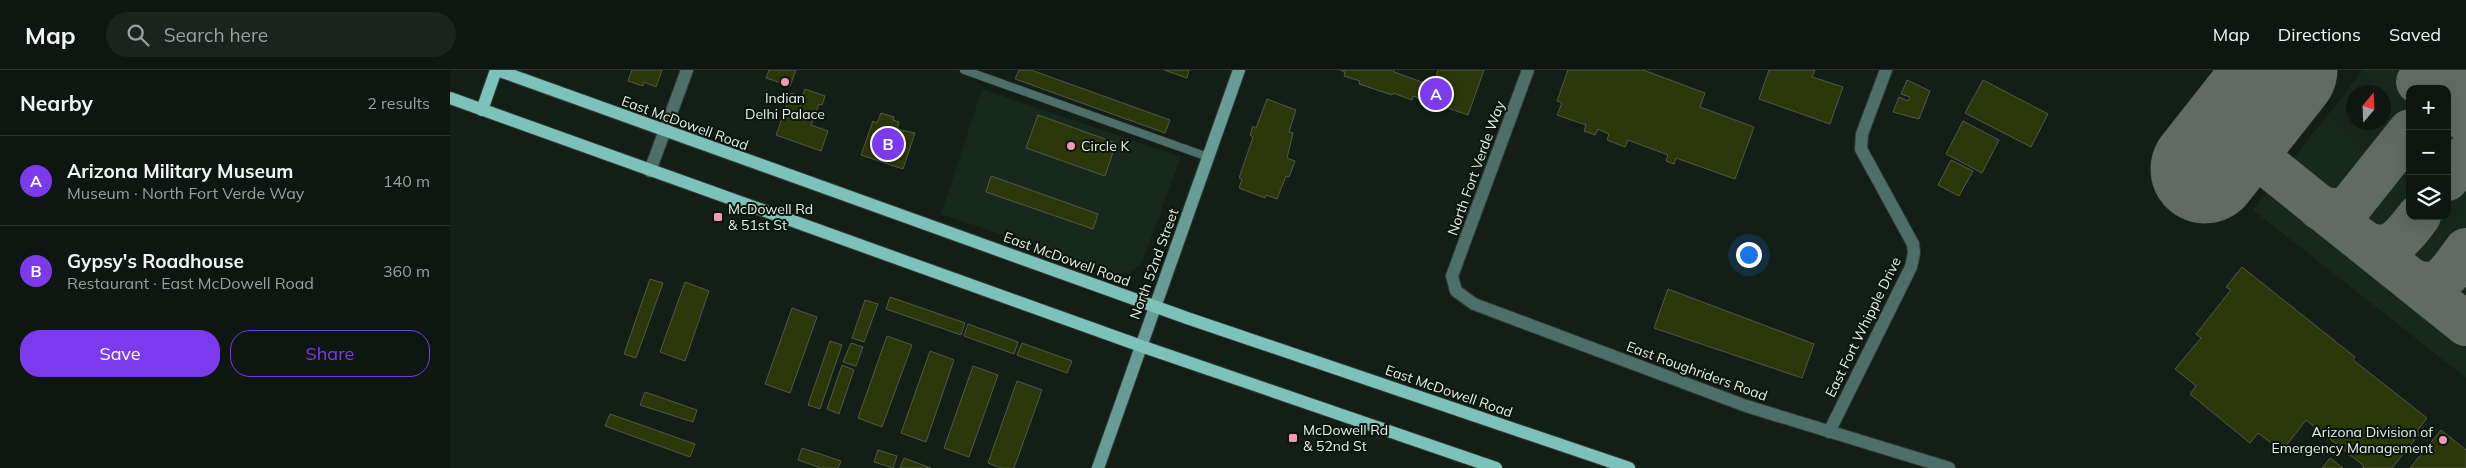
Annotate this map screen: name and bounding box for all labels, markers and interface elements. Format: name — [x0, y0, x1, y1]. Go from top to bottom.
search box — [106, 12, 456, 57]
text: Map — [25, 20, 76, 50]
icon: search — [124, 21, 152, 49]
text: Search here — [164, 23, 268, 47]
text: Map — [2213, 23, 2250, 46]
text: Directions — [2278, 23, 2361, 46]
text: Saved — [2389, 23, 2441, 46]
pin: A — [1420, 75, 1452, 113]
marker: Indian Delhi Palace — [779, 76, 791, 88]
north arrow — [2346, 85, 2391, 130]
map controls — [2406, 85, 2451, 220]
button: + — [2406, 85, 2451, 130]
place label: Indian Delhi Palace — [745, 89, 825, 123]
text: Nearby — [20, 90, 93, 116]
street label: East McDowell Road — [619, 92, 751, 154]
text: 2 results — [367, 93, 430, 113]
street label: North Fort Verde Way — [1443, 98, 1509, 238]
pin: B — [872, 125, 904, 163]
button: − — [2406, 130, 2451, 175]
place label: Circle K — [1081, 137, 1130, 155]
marker: Circle K — [1065, 140, 1077, 152]
text: Arizona Military Museum — [67, 159, 293, 183]
text: A — [30, 171, 42, 191]
text: 140 m — [383, 171, 430, 191]
button: layers — [2406, 175, 2451, 220]
text: Museum · North Fort Verde Way — [67, 183, 304, 203]
place label: McDowell Rd & 51st St — [728, 200, 813, 234]
street label: North 52nd Street — [1126, 206, 1182, 322]
marker: McDowell Rd & 51st St — [712, 211, 724, 223]
street label: East McDowell Road — [1001, 228, 1133, 290]
your location — [1736, 242, 1762, 268]
text: Gypsy's Roadhouse — [67, 249, 244, 273]
street label: East Fort Whipple Drive — [1821, 254, 1905, 400]
text: B — [30, 261, 42, 281]
text: 360 m — [383, 261, 430, 281]
text: Restaurant · East McDowell Road — [67, 273, 314, 293]
button: Save — [20, 330, 220, 377]
button: Share — [230, 330, 430, 377]
street label: East Roughriders Road — [1624, 337, 1770, 405]
street label: East McDowell Road — [1383, 361, 1515, 421]
place label: McDowell Rd & 52nd St — [1303, 421, 1388, 455]
place label: Arizona Division of Emergency Management — [2271, 423, 2433, 457]
marker: McDowell Rd & 52nd St — [1287, 432, 1299, 444]
marker: Arizona Division of Emergency Management — [2437, 434, 2449, 446]

